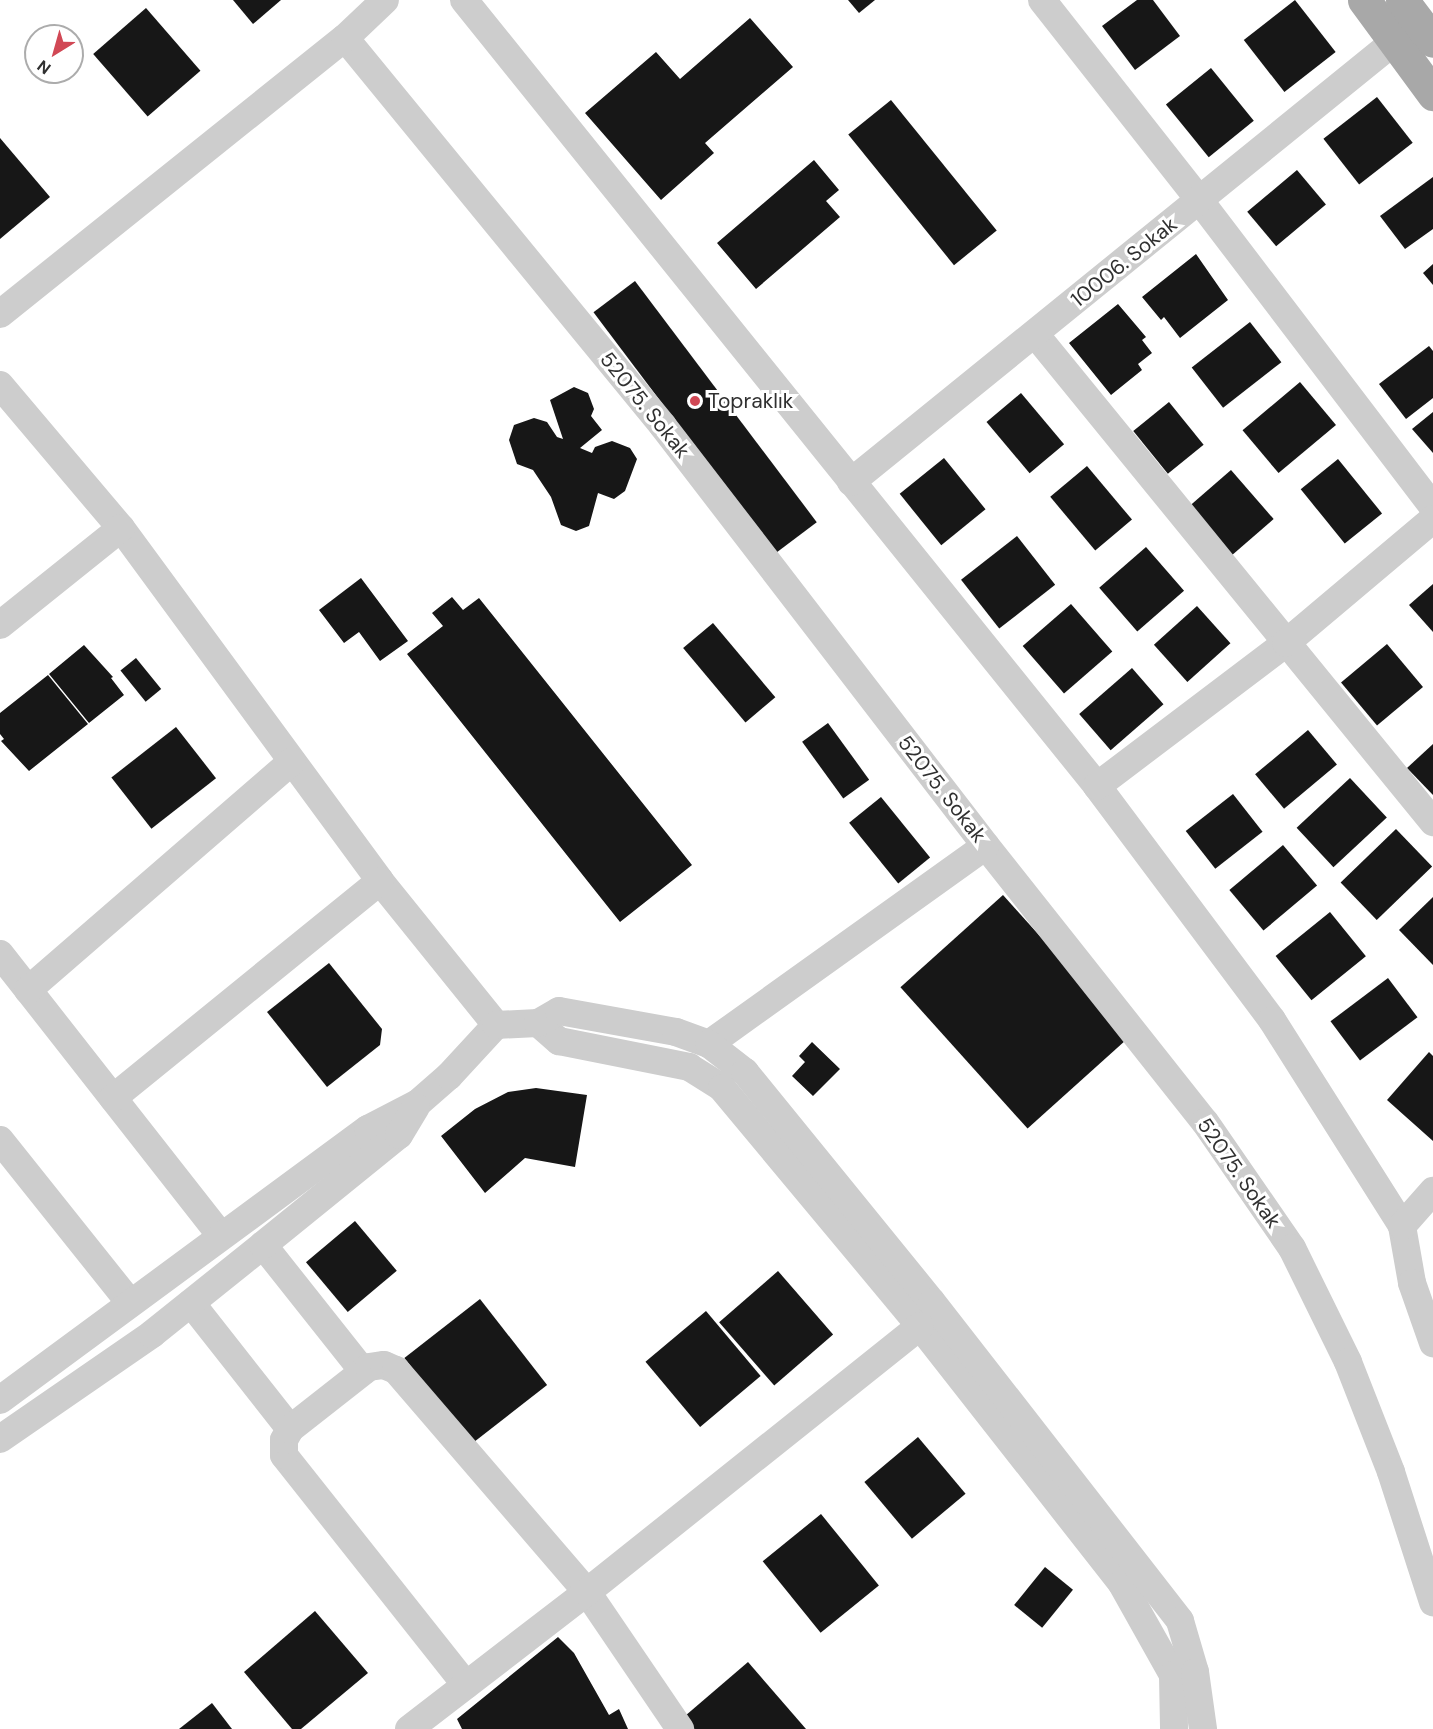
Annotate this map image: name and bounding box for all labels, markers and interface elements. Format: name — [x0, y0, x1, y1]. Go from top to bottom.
north arrow — [24, 24, 84, 84]
text: N — [33, 55, 55, 79]
street label: 10006. Sokak — [1066, 212, 1182, 312]
street label: 52075. Sokak — [595, 347, 695, 463]
place label: Topraklık — [708, 388, 793, 414]
marker: Topraklık — [686, 392, 704, 410]
street label: 52075. Sokak — [892, 731, 992, 847]
street label: 52075. Sokak — [1192, 1113, 1286, 1233]

